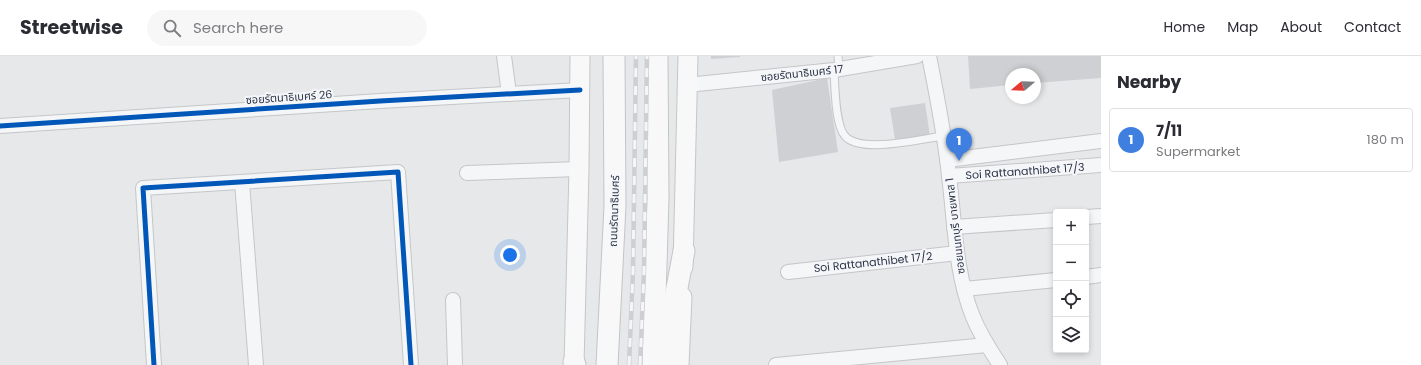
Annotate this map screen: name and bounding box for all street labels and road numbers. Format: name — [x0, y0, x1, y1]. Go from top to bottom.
street label: ซอยรัตนาธิเบศร์ 17 — [760, 61, 844, 85]
street label: ซอยรัตนาธิเบศร์ 26 — [245, 86, 333, 108]
street label: Soi Rattanathibet 17/3 — [965, 159, 1085, 183]
street label: ถนนรัตนาธิเบศร์ — [605, 174, 623, 247]
street label: ซอยนนทบุรี บายพาส 1 — [941, 177, 969, 275]
street label: Soi Rattanathibet 17/2 — [813, 248, 933, 276]

